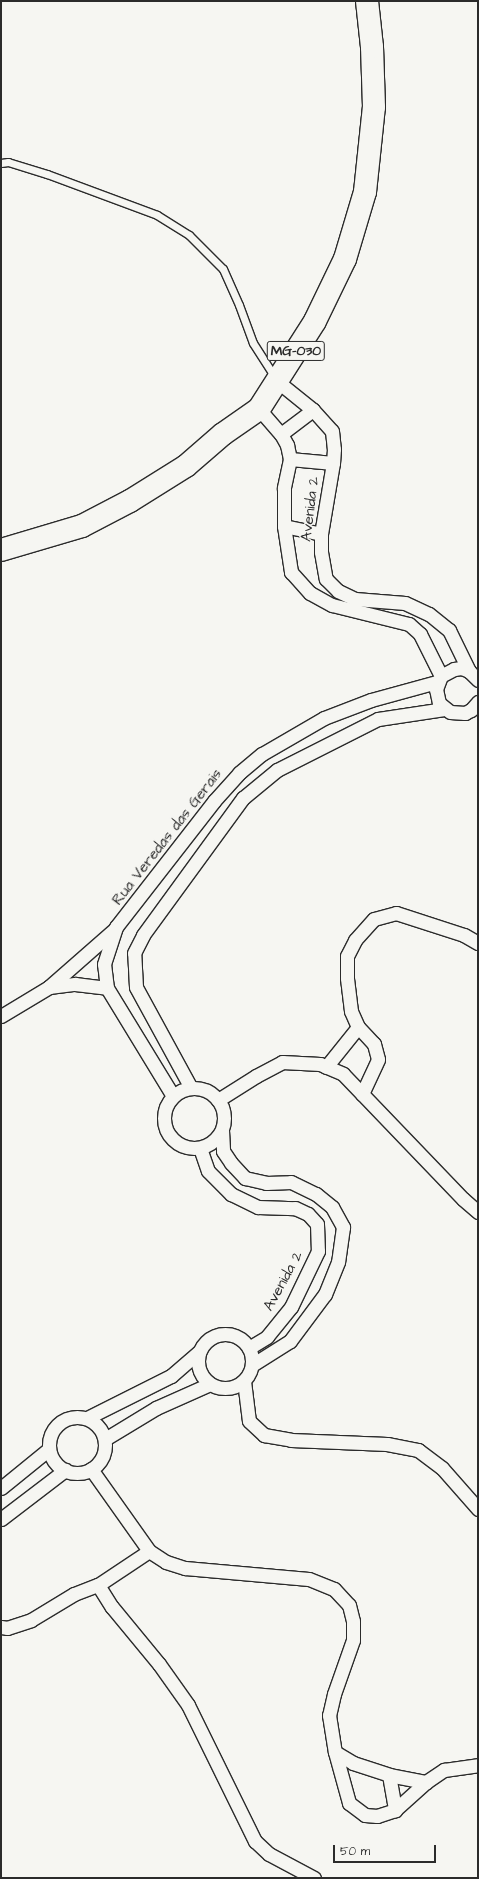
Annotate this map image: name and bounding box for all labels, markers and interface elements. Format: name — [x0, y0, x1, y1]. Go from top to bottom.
road number: MG-030 — [266, 339, 326, 363]
street label: Avenida 2 — [297, 476, 323, 542]
street label: Rua Veredas das Gerais — [108, 765, 226, 909]
street label: Avenida 2 — [259, 1248, 307, 1314]
scale bar — [335, 1837, 438, 1863]
text: 50 m — [340, 1843, 370, 1860]

